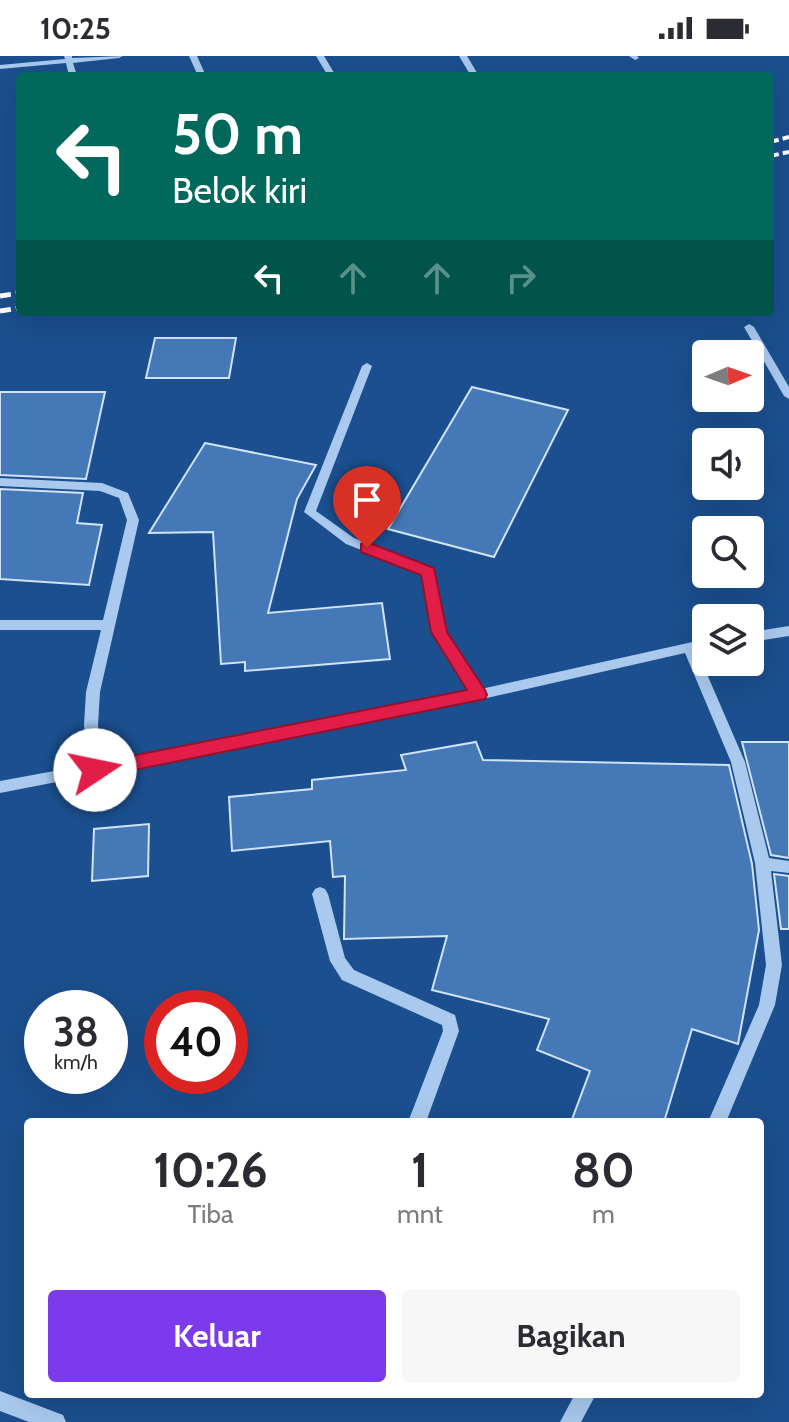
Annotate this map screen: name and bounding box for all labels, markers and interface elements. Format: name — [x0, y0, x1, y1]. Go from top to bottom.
text: 10:25 — [40, 10, 111, 47]
text: 50 m — [172, 100, 303, 168]
icon: left — [40, 104, 144, 208]
text: Belok kiri — [172, 168, 307, 212]
icon: left — [247, 256, 291, 300]
icon: ahead — [331, 256, 375, 300]
icon: ahead — [415, 256, 459, 300]
icon: right — [499, 256, 543, 300]
north arrow — [692, 340, 764, 412]
map controls — [692, 340, 764, 676]
button: sound — [692, 428, 764, 500]
pin — [333, 466, 401, 548]
icon: arrive — [345, 478, 389, 522]
button: search — [692, 516, 764, 588]
button: layers — [692, 604, 764, 676]
position arrow — [53, 728, 137, 812]
speed limit sign: 40 — [144, 990, 248, 1094]
text: 38 — [53, 1007, 99, 1056]
text: km/h — [54, 1050, 98, 1074]
text: 10:26 — [153, 1141, 268, 1199]
text: 1 — [411, 1141, 429, 1199]
text: 80 — [572, 1141, 635, 1199]
text: Tiba — [187, 1198, 233, 1230]
text: mnt — [397, 1198, 443, 1230]
text: m — [592, 1198, 615, 1230]
button: Keluar — [48, 1290, 386, 1382]
button: Bagikan — [402, 1290, 740, 1382]

